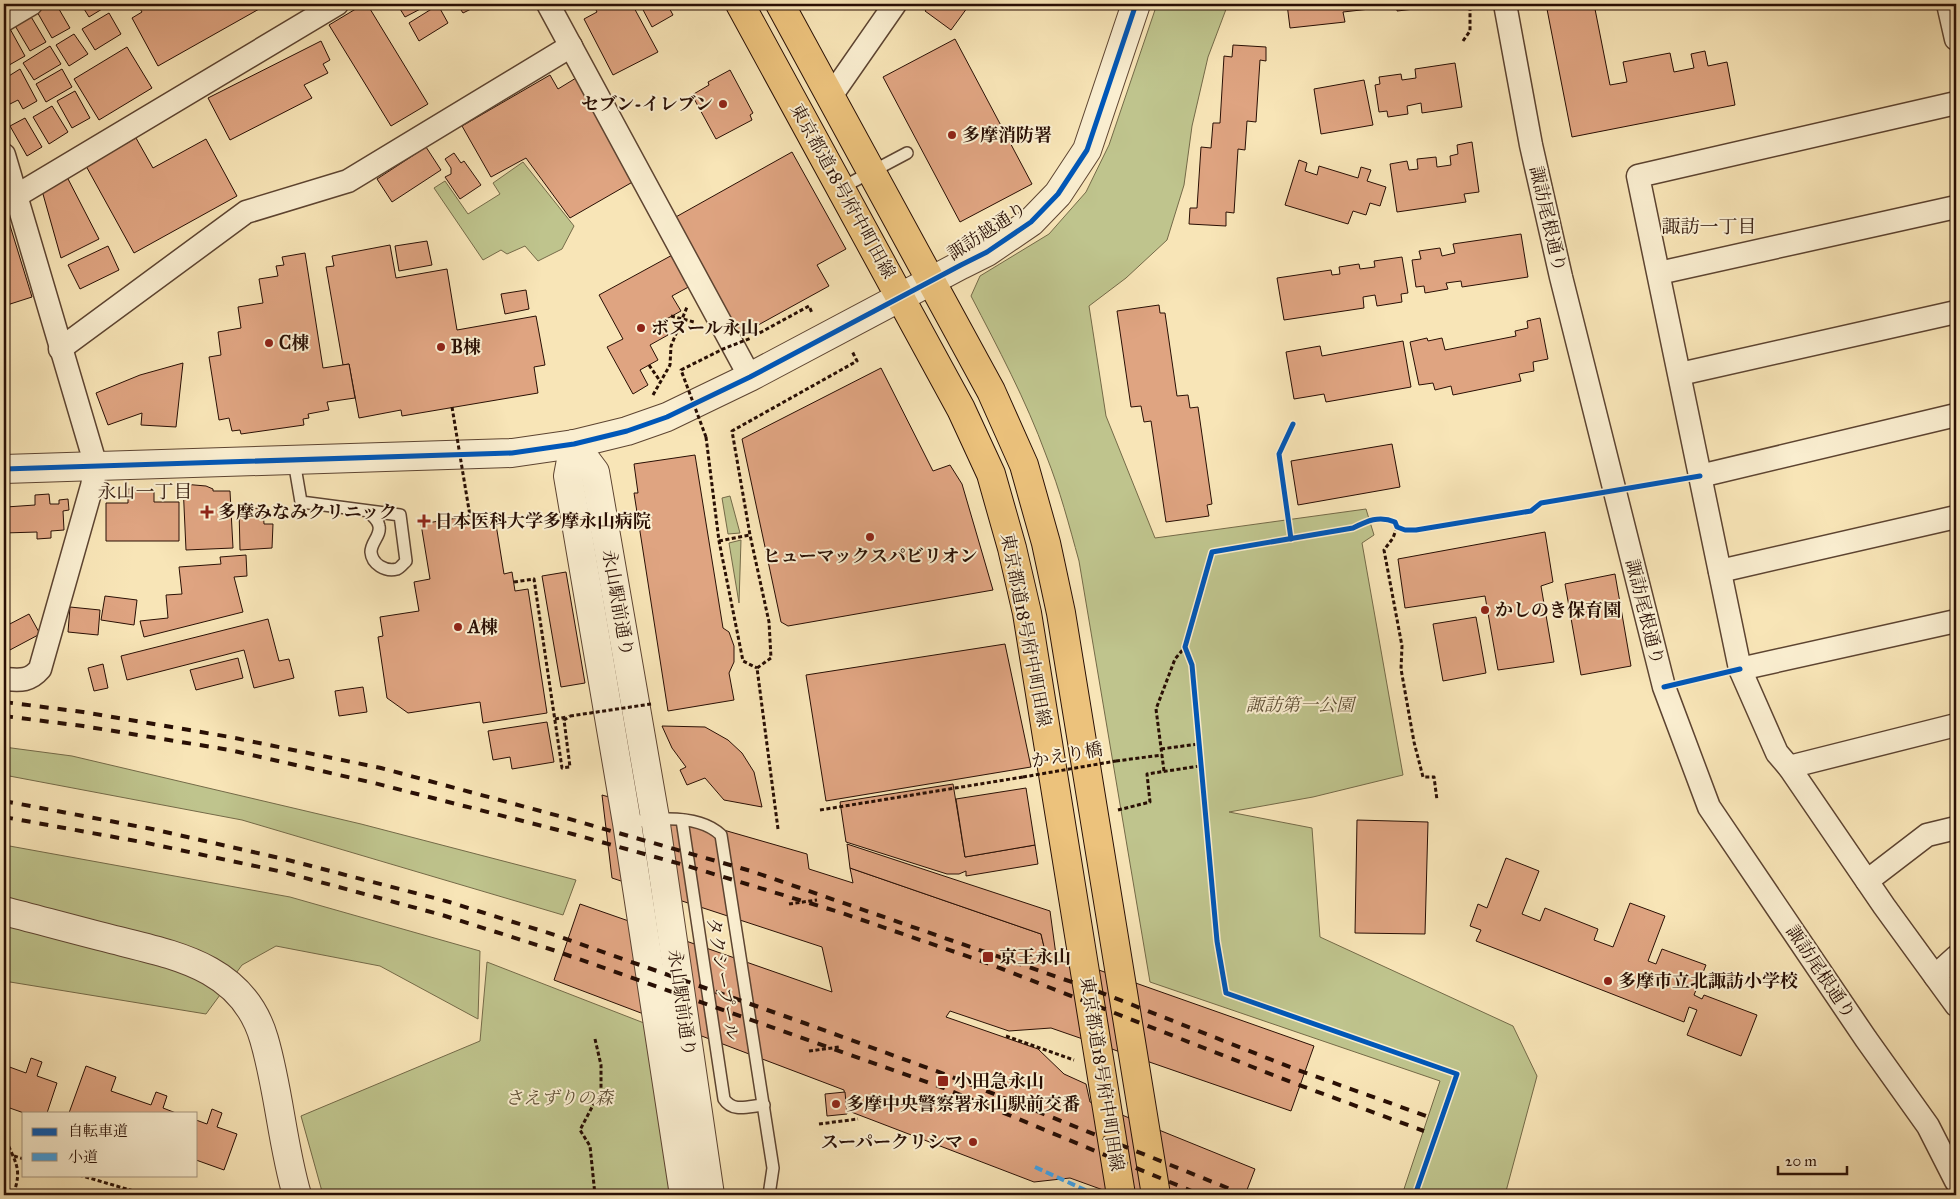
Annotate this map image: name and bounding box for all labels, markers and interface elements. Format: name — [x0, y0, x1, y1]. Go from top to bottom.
place label: セブン-イレブン — [581, 93, 713, 115]
marker: セブン-イレブン — [717, 98, 729, 110]
street label: 東京都道18号府中町田線 — [786, 100, 900, 282]
place label: 多摩消防署 — [962, 124, 1052, 146]
marker: 多摩消防署 — [946, 129, 958, 141]
street label: 諏訪尾根通り — [1525, 164, 1571, 274]
street label: 諏訪越通り — [943, 197, 1031, 265]
district label: 諏訪一丁目 — [1661, 215, 1757, 238]
place label: ボヌール永山 — [651, 317, 759, 339]
marker: ボヌール永山 — [635, 322, 647, 334]
place label: C棟 — [279, 332, 309, 354]
place label: B棟 — [451, 336, 481, 358]
marker: C棟 — [263, 337, 275, 349]
marker: B棟 — [435, 341, 447, 353]
district label: 永山一丁目 — [97, 480, 193, 503]
place label: 多摩みなみクリニック — [218, 501, 397, 523]
marker: 多摩みなみクリニック — [200, 505, 214, 519]
place label: 日本医科大学多摩永山病院 — [435, 510, 651, 532]
marker: 日本医科大学多摩永山病院 — [417, 514, 431, 528]
marker: ヒューマックスパビリオン — [864, 531, 876, 543]
street label: 東京都道18号府中町田線 — [996, 531, 1056, 729]
place label: ヒューマックスパビリオン — [763, 545, 977, 567]
street label: 永山駅前通り — [598, 548, 638, 658]
street label: 諏訪尾根通り — [1621, 557, 1669, 667]
place label: かしのき保育園 — [1495, 599, 1621, 621]
marker: かしのき保育園 — [1479, 604, 1491, 616]
place label: A棟 — [467, 616, 498, 638]
marker: A棟 — [452, 621, 464, 633]
park label: 諏訪第一公園 — [1246, 694, 1357, 716]
street label: かえり橋 — [1030, 738, 1104, 772]
street label: タクシープール — [702, 916, 744, 1042]
street label: 諏訪尾根通り — [1782, 921, 1860, 1023]
place label: 京王永山 — [999, 946, 1071, 968]
street label: 永山駅前通り — [664, 948, 700, 1058]
marker: 京王永山 — [981, 950, 995, 964]
place label: 多摩市立北諏訪小学校 — [1618, 970, 1798, 992]
street label: 東京都道18号府中町田線 — [1076, 975, 1128, 1173]
marker: 多摩市立北諏訪小学校 — [1602, 975, 1614, 987]
place label: 小田急永山 — [954, 1070, 1044, 1092]
marker: 小田急永山 — [936, 1074, 950, 1088]
park label: さえずりの森 — [505, 1087, 615, 1109]
place label: 多摩中央警察署永山駅前交番 — [846, 1093, 1080, 1115]
marker: 多摩中央警察署永山駅前交番 — [830, 1098, 842, 1110]
legend — [22, 1112, 198, 1176]
text: 自転車道 — [68, 1122, 128, 1140]
place label: スーパークリシマ — [821, 1131, 963, 1153]
marker: スーパークリシマ — [967, 1136, 979, 1148]
scale bar — [1778, 1144, 1846, 1176]
text: 小道 — [68, 1148, 98, 1166]
text: 20 m — [1785, 1152, 1817, 1170]

